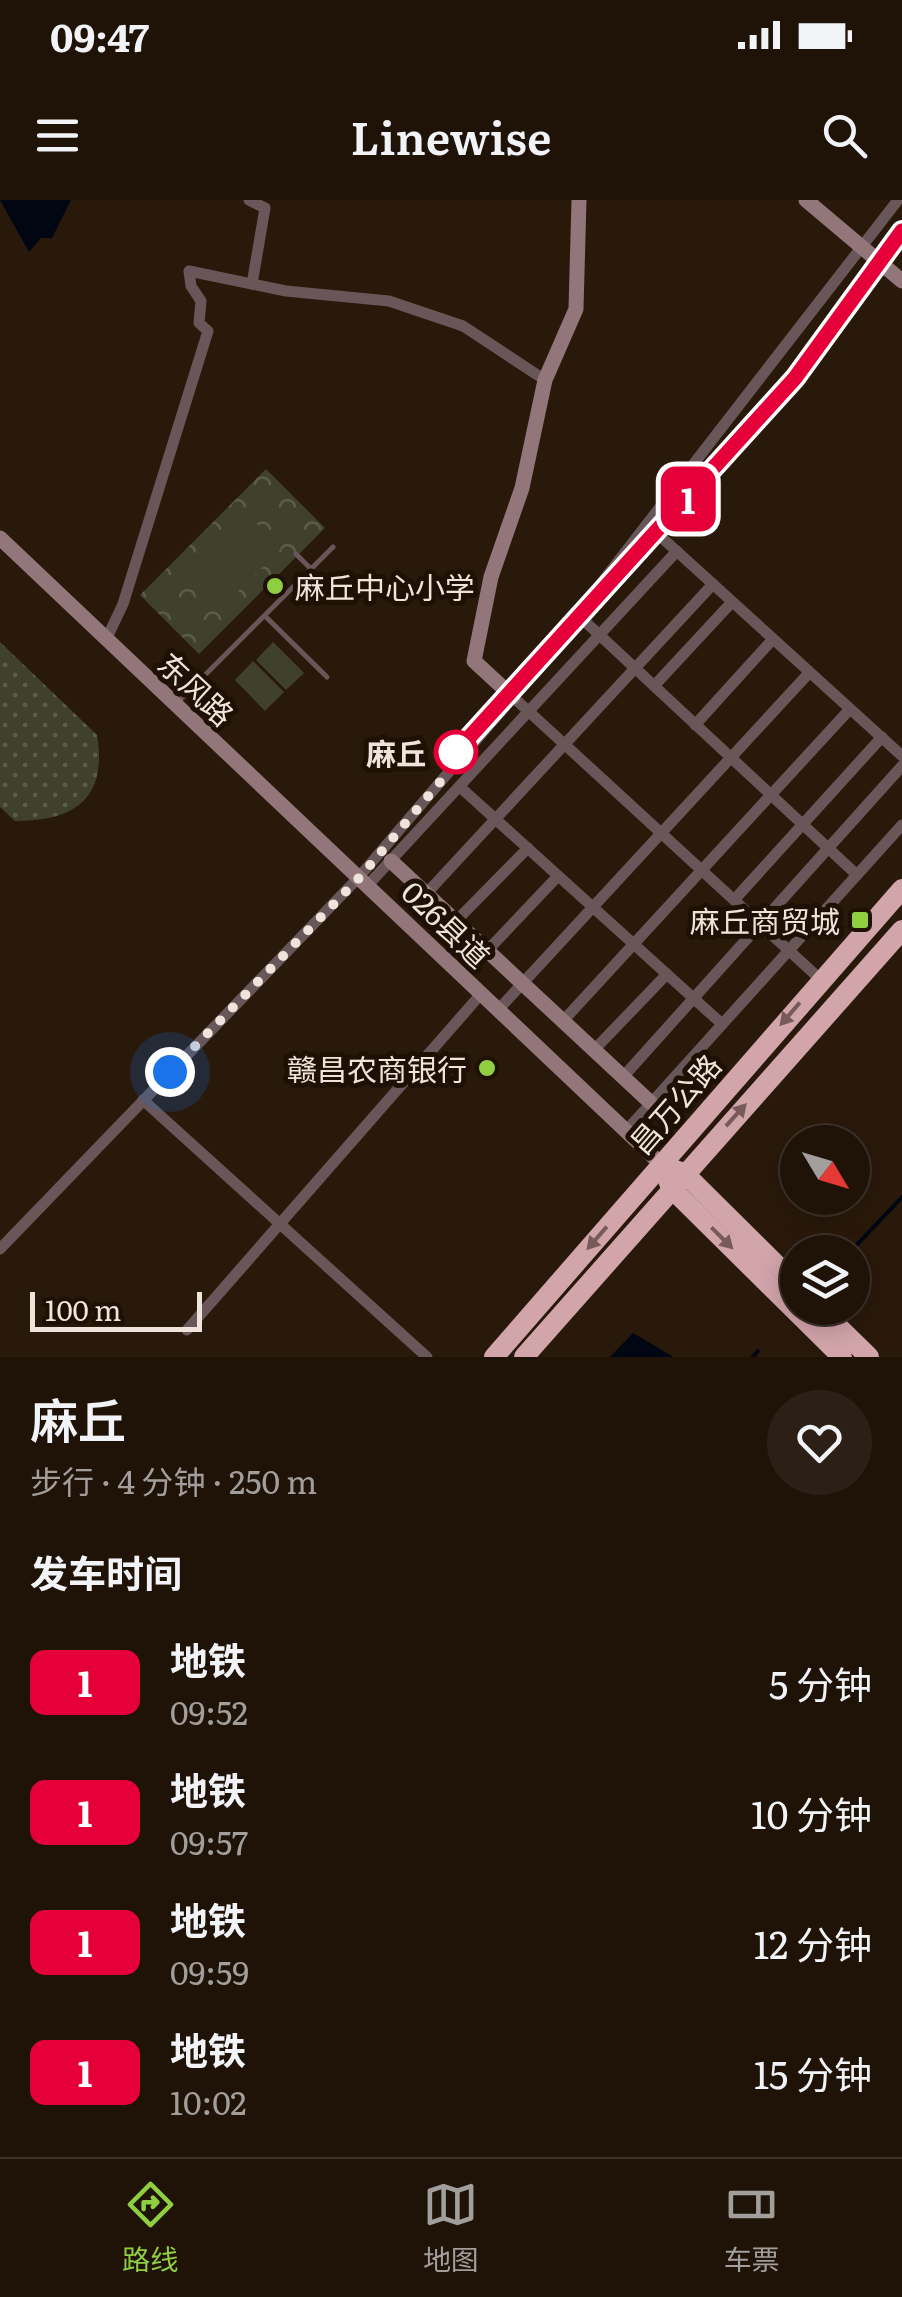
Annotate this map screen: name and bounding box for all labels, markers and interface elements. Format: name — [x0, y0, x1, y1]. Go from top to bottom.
text: 09:47 — [50, 7, 149, 64]
text: Linewise — [350, 102, 552, 169]
icon: menu — [30, 108, 85, 163]
icon: search — [817, 108, 872, 163]
line badge: 1 — [656, 466, 720, 532]
text: 1 — [681, 473, 695, 525]
place label: 麻丘中心小学 — [295, 564, 475, 608]
marker: 麻丘中心小学 — [264, 575, 286, 597]
street label: 东风路 — [149, 641, 245, 735]
place label: 麻丘 — [366, 730, 426, 774]
marker: 麻丘 — [435, 731, 477, 773]
street label: 026县道 — [393, 870, 501, 976]
place label: 麻丘商贸城 — [690, 898, 840, 942]
marker: 麻丘商贸城 — [849, 909, 871, 931]
one-way arrow — [780, 1001, 802, 1026]
street label: 昌万公路 — [618, 1043, 730, 1163]
place label: 赣昌农商银行 — [287, 1046, 467, 1090]
your location — [145, 1047, 195, 1097]
marker: 赣昌农商银行 — [476, 1057, 498, 1079]
one-way arrow — [724, 1103, 747, 1127]
north arrow — [780, 1125, 870, 1215]
map controls — [780, 1125, 870, 1325]
one-way arrow — [587, 1225, 609, 1250]
one-way arrow — [710, 1226, 734, 1250]
button: layers — [780, 1235, 870, 1325]
scale bar — [30, 1287, 202, 1332]
text: 100 m — [45, 1288, 122, 1330]
text: 麻丘 — [30, 1383, 126, 1454]
button: heart — [767, 1390, 872, 1495]
text: 步行 · 4 分钟 · 250 m — [30, 1456, 317, 1504]
text: 发车时间 — [30, 1543, 182, 1600]
text: 地铁 — [170, 1630, 246, 1687]
text: 5 分钟 — [769, 1654, 872, 1711]
text: 1 — [78, 1656, 92, 1708]
text: 09:52 — [170, 1687, 248, 1735]
text: 地铁 — [170, 1760, 246, 1817]
text: 10 分钟 — [751, 1784, 872, 1841]
text: 1 — [78, 1786, 92, 1838]
text: 09:57 — [170, 1817, 248, 1865]
text: 地铁 — [170, 1890, 246, 1947]
text: 12 分钟 — [754, 1914, 872, 1971]
text: 1 — [78, 1916, 92, 1968]
text: 09:59 — [170, 1947, 249, 1995]
text: 地铁 — [170, 2020, 246, 2077]
text: 15 分钟 — [754, 2044, 872, 2101]
text: 1 — [78, 2046, 92, 2098]
text: 10:02 — [170, 2077, 247, 2125]
tab: 路线 — [122, 2177, 178, 2279]
tab: 地图 — [423, 2177, 479, 2279]
tab: 车票 — [724, 2177, 780, 2279]

